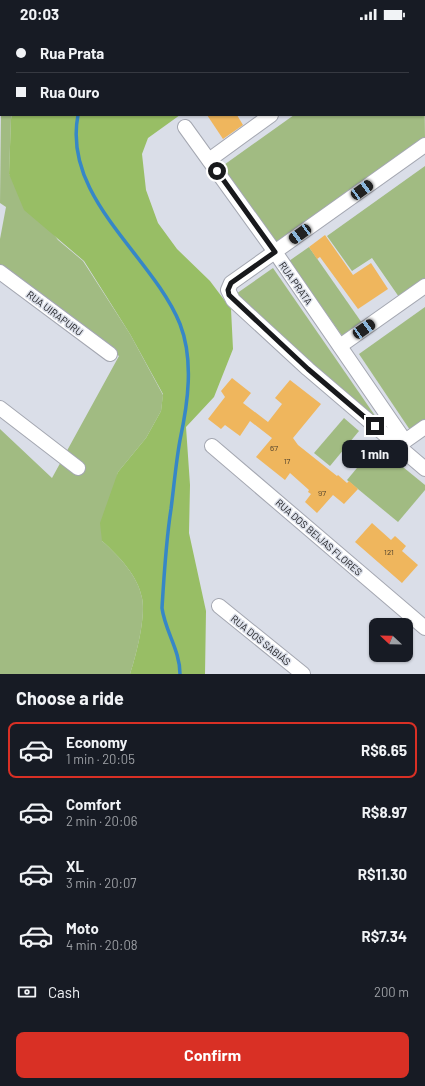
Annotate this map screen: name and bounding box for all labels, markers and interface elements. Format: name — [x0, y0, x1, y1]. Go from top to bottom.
text: 20:03 — [20, 5, 59, 23]
text: Rua Prata — [40, 44, 104, 62]
text: Rua Ouro — [40, 83, 100, 101]
route start — [208, 162, 226, 180]
car — [349, 178, 375, 202]
car — [287, 222, 313, 246]
street label: RUA PRATA — [277, 259, 315, 307]
street label: RUA UIRAPURU — [25, 288, 85, 338]
car — [351, 317, 377, 341]
route end — [366, 417, 384, 435]
callout: 1 min — [342, 440, 408, 468]
house number: 67 — [270, 443, 278, 453]
text: 1 min — [361, 446, 389, 462]
house number: 17 — [284, 456, 291, 466]
house number: 97 — [318, 488, 326, 498]
street label: RUA DOS BEIJAS FLORES — [273, 496, 365, 578]
house number: 121 — [384, 547, 394, 557]
street label: RUA DOS SABIÁS — [229, 612, 293, 668]
north arrow — [369, 618, 413, 662]
map controls — [369, 618, 413, 662]
text: Choose a ride — [16, 687, 124, 709]
icon: car — [18, 732, 54, 768]
text: Economy — [66, 733, 127, 751]
text: R$6.65 — [361, 741, 407, 759]
text: 1 min · 20:05 — [66, 751, 135, 767]
icon: car — [18, 794, 54, 830]
text: Comfort — [66, 795, 121, 813]
text: R$8.97 — [362, 803, 407, 821]
text: 2 min · 20:06 — [66, 813, 137, 829]
icon: car — [18, 856, 54, 892]
text: XL — [66, 857, 84, 875]
text: R$11.30 — [358, 865, 407, 883]
text: 3 min · 20:07 — [66, 875, 137, 891]
icon: car — [18, 918, 54, 954]
text: Moto — [66, 919, 99, 937]
text: R$7.34 — [362, 927, 407, 945]
text: 4 min · 20:08 — [66, 937, 138, 953]
icon: cash — [16, 981, 38, 1003]
text: Cash — [48, 983, 80, 1001]
text: 200 m — [374, 984, 409, 1000]
button: Confirm — [16, 1032, 409, 1078]

